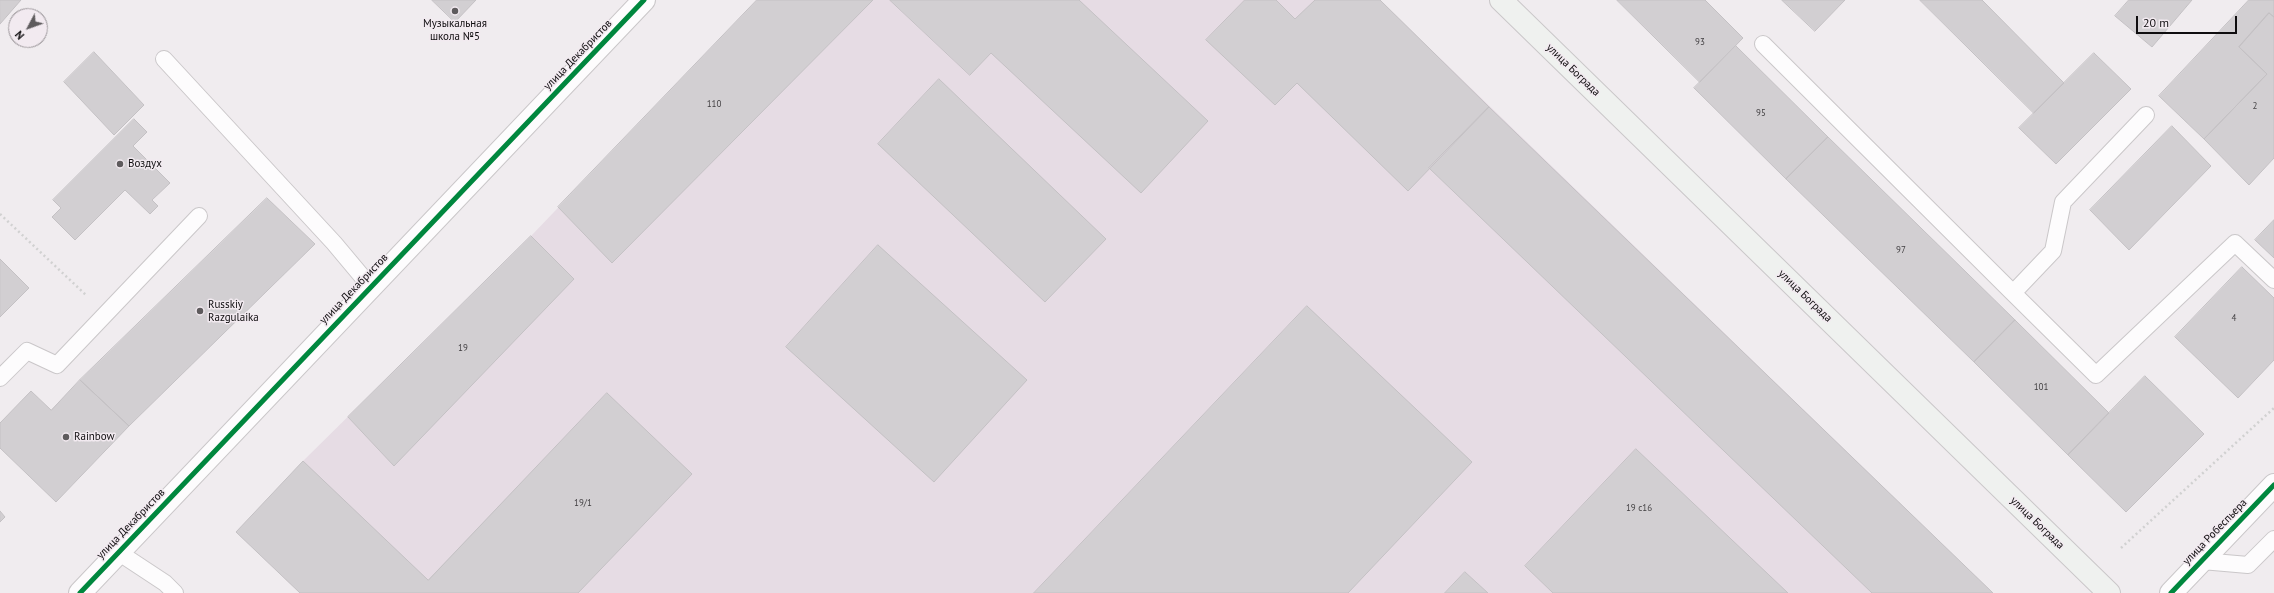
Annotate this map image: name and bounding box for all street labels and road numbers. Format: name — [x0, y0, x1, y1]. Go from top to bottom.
street label: улица Декабристов — [541, 17, 615, 93]
street label: улица Бограда — [1543, 41, 1603, 99]
street label: улица Декабристов — [317, 251, 391, 327]
street label: улица Бограда — [1775, 267, 1835, 325]
street label: улица Декабристов — [94, 486, 168, 562]
street label: улица Бограда — [2007, 494, 2067, 552]
street label: улица Робеспьера — [2180, 496, 2250, 568]

